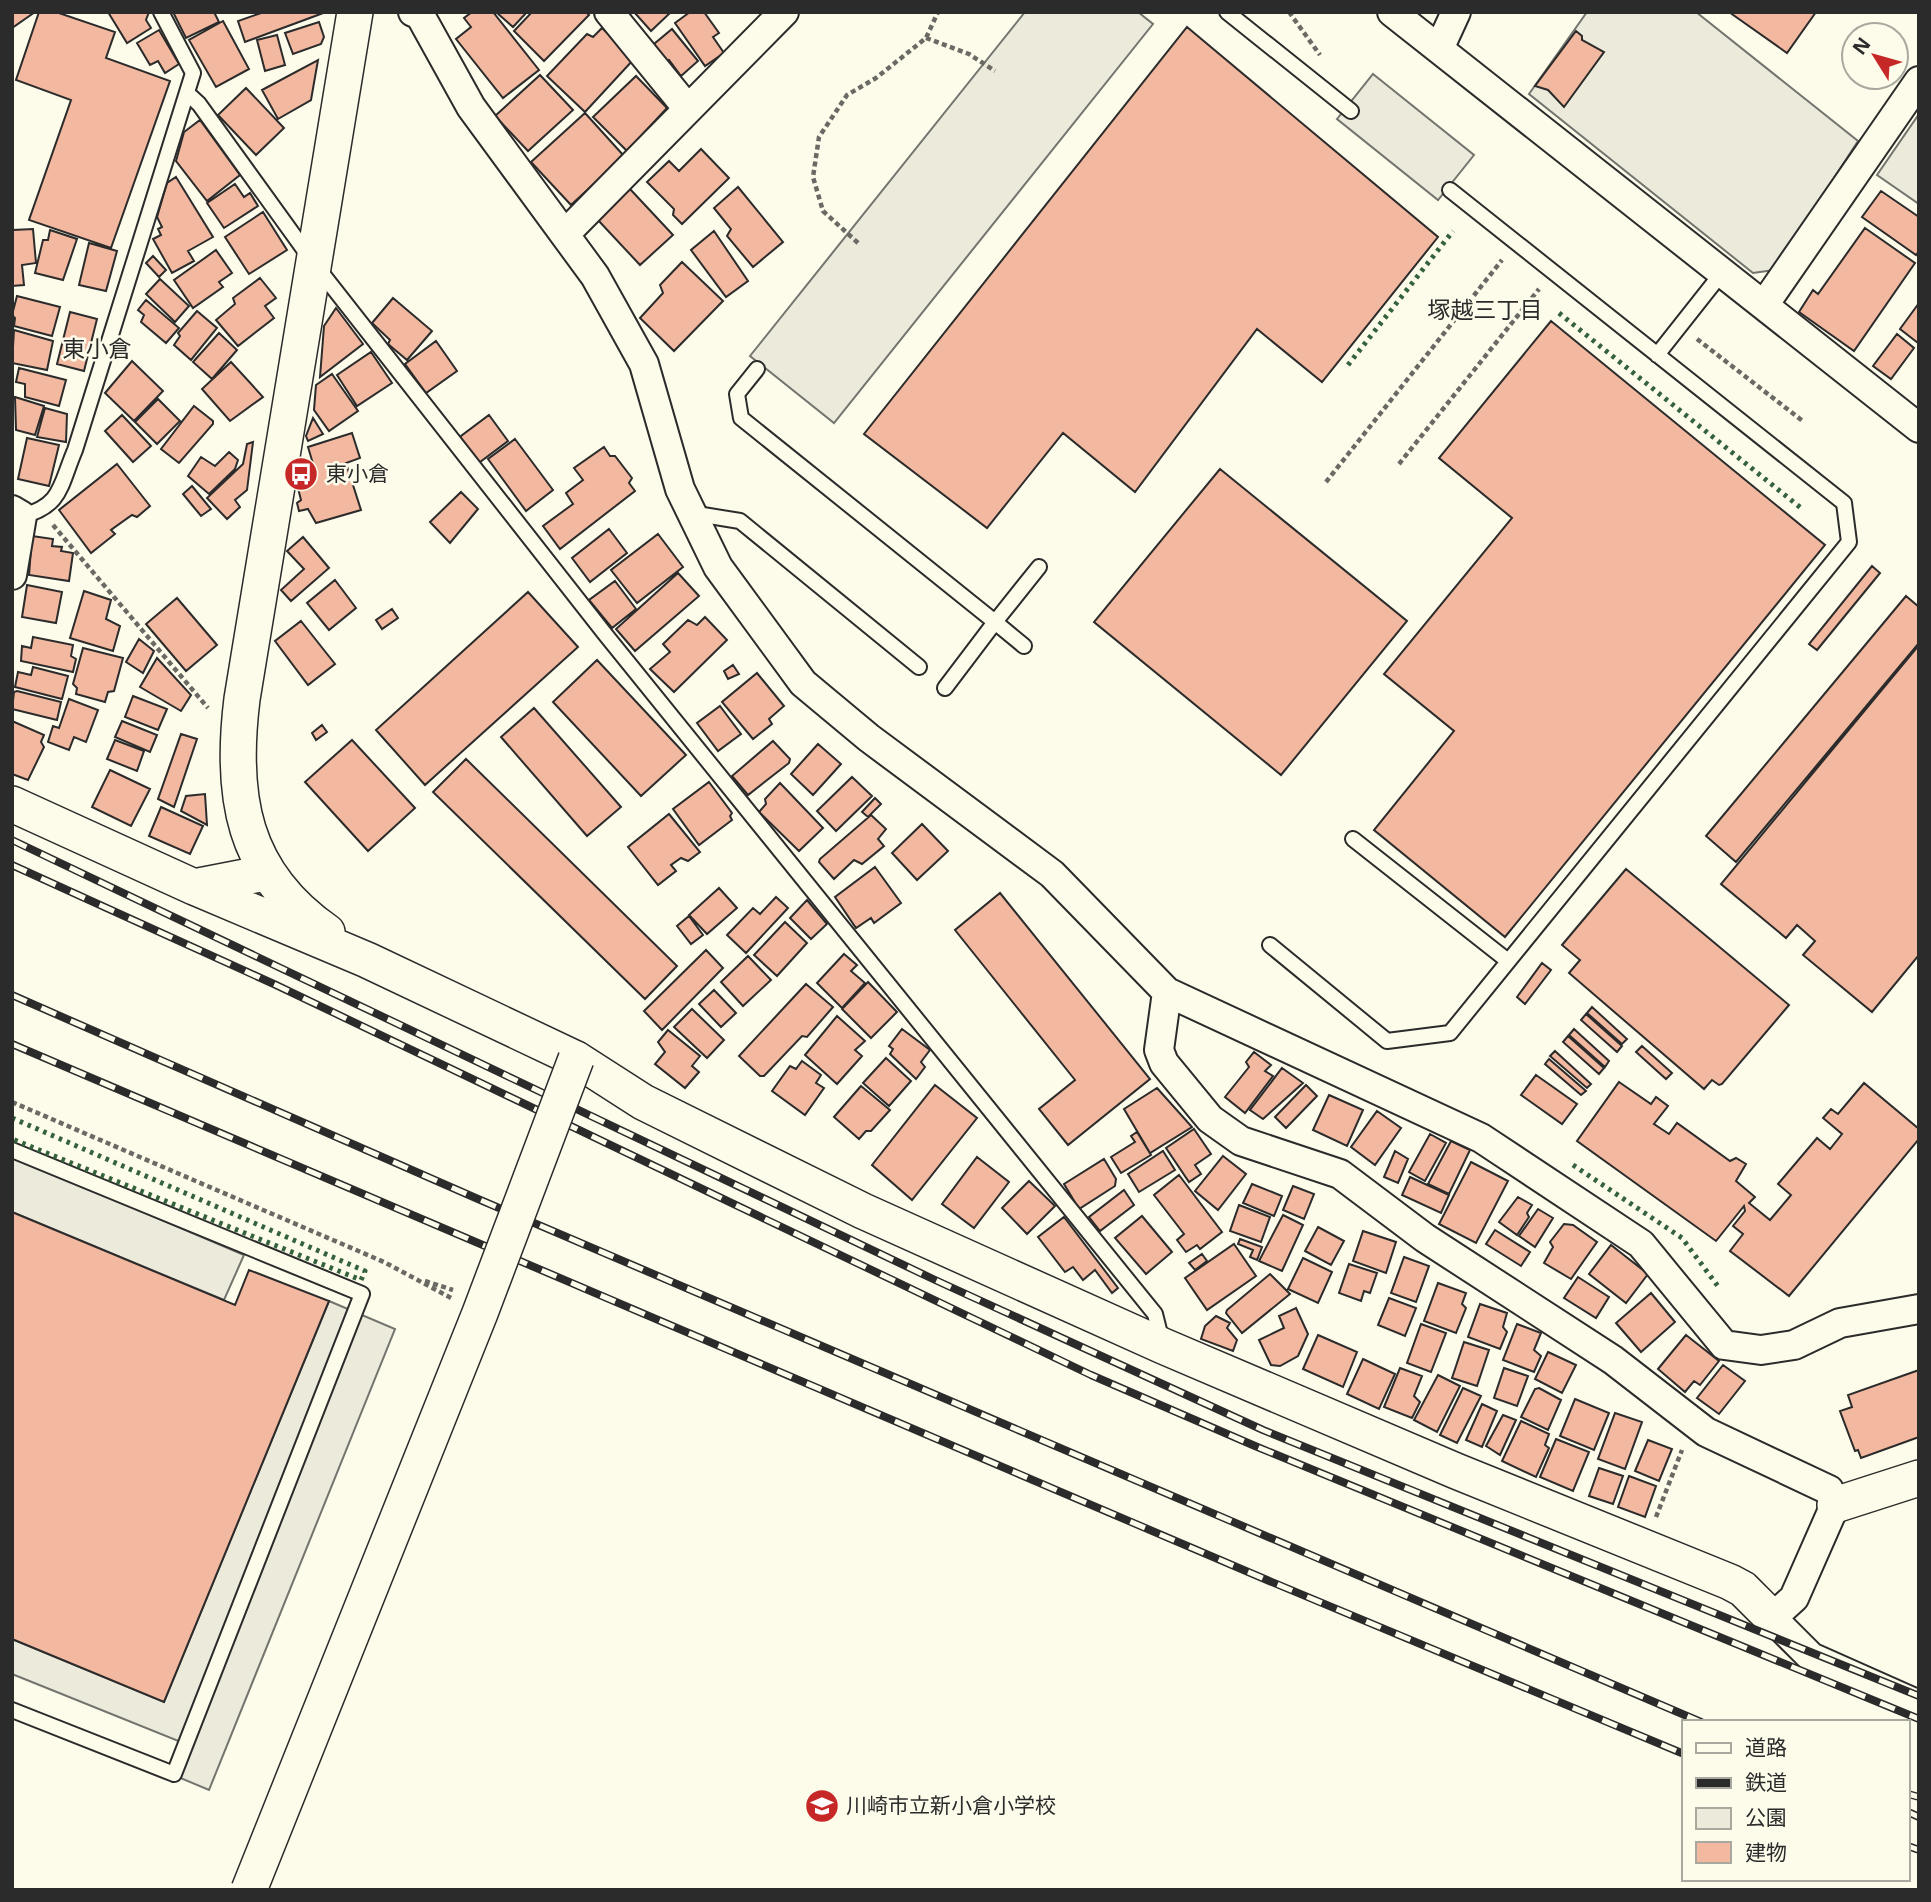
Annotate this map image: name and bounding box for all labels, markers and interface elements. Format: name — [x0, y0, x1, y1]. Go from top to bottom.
north arrow — [1840, 21, 1910, 91]
text: N — [1846, 32, 1876, 60]
district label: 塚越三丁目 — [1428, 293, 1543, 325]
district label: 東小倉 — [63, 332, 132, 364]
bus stop icon: 東小倉 — [282, 455, 320, 493]
place label: 東小倉 — [326, 459, 389, 487]
legend — [1682, 1720, 1910, 1881]
text: 道路 — [1745, 1733, 1787, 1761]
text: 鉄道 — [1745, 1768, 1787, 1796]
school or university icon: 川崎市立新小倉小学校 — [803, 1787, 841, 1825]
place label: 川崎市立新小倉小学校 — [846, 1791, 1056, 1819]
text: 公園 — [1745, 1803, 1787, 1831]
text: 建物 — [1745, 1838, 1787, 1866]

